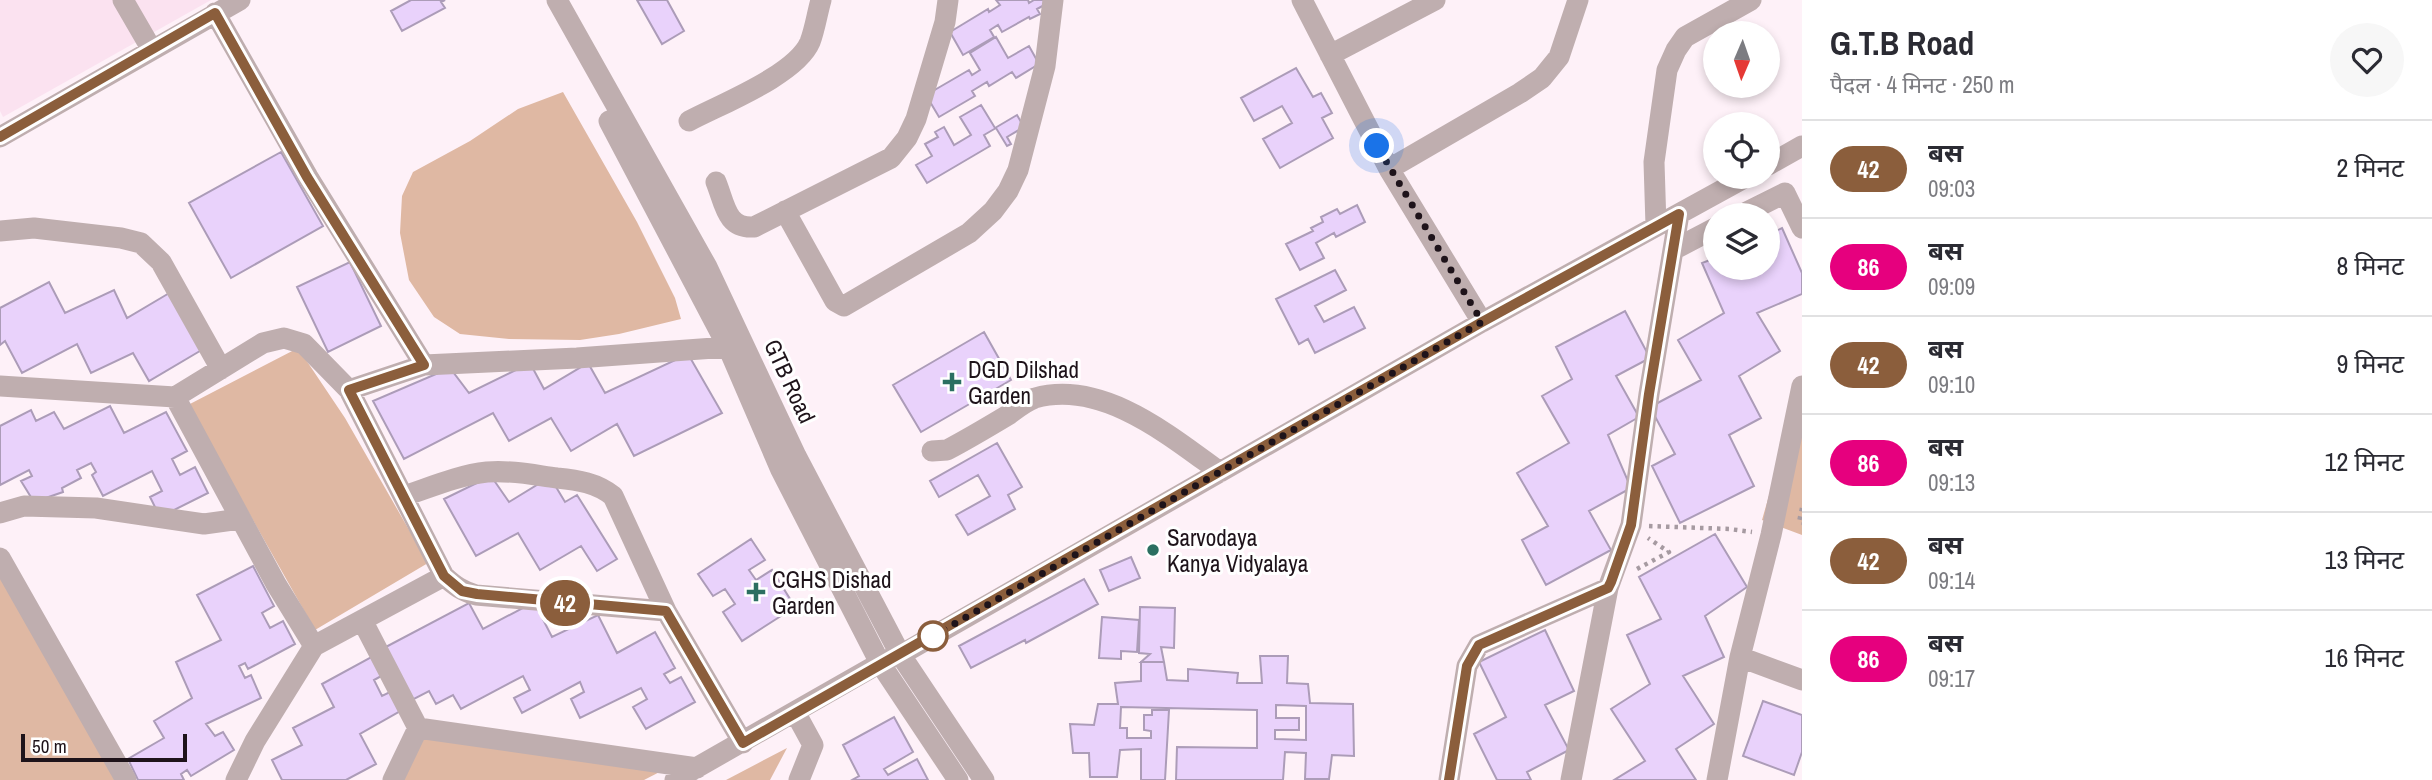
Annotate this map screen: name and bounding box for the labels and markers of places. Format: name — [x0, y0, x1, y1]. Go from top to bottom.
place label: DGD Dilshad Garden — [968, 354, 1079, 411]
marker: DGD Dilshad Garden — [942, 372, 962, 392]
place label: Sarvodaya Kanya Vidyalaya — [1167, 522, 1309, 579]
marker: Sarvodaya Kanya Vidyalaya — [1145, 542, 1161, 558]
place label: CGHS Dishad Garden — [772, 564, 892, 621]
marker: CGHS Dishad Garden — [746, 582, 766, 602]
unlabelled marker — [918, 621, 948, 651]

